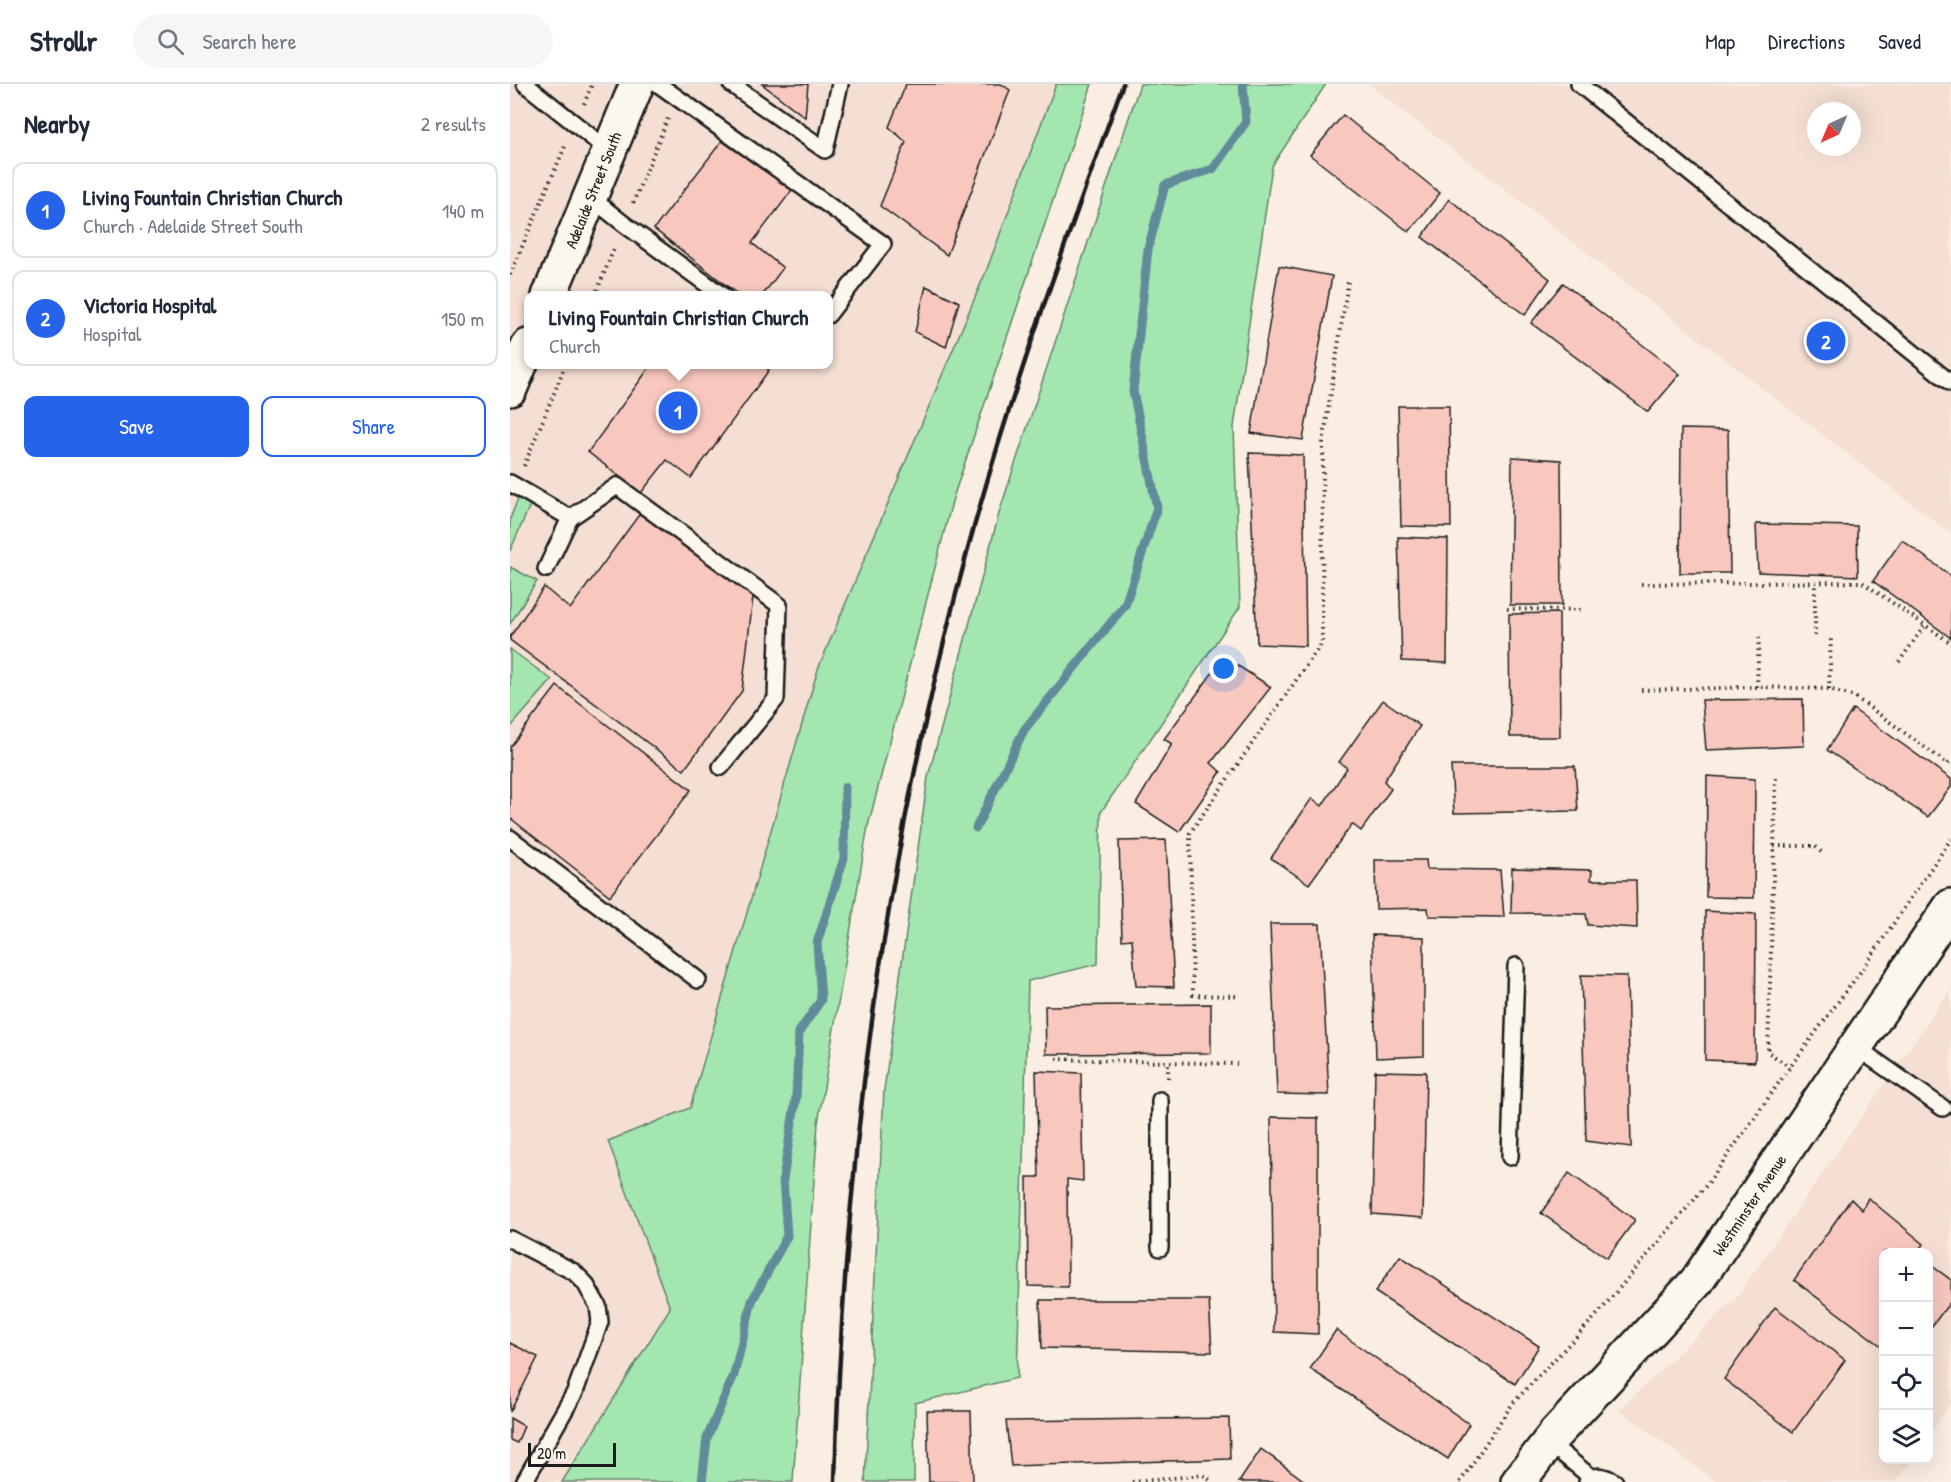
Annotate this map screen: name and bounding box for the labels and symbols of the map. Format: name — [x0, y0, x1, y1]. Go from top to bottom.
north arrow — [1807, 102, 1861, 156]
street label: Adelaide Street South — [560, 128, 627, 252]
pin: 2 — [1806, 318, 1846, 364]
pin: 1 — [658, 388, 698, 434]
your location — [1209, 654, 1238, 683]
street label: Westminster Avenue — [1707, 1149, 1791, 1260]
scale bar — [528, 1440, 616, 1468]

